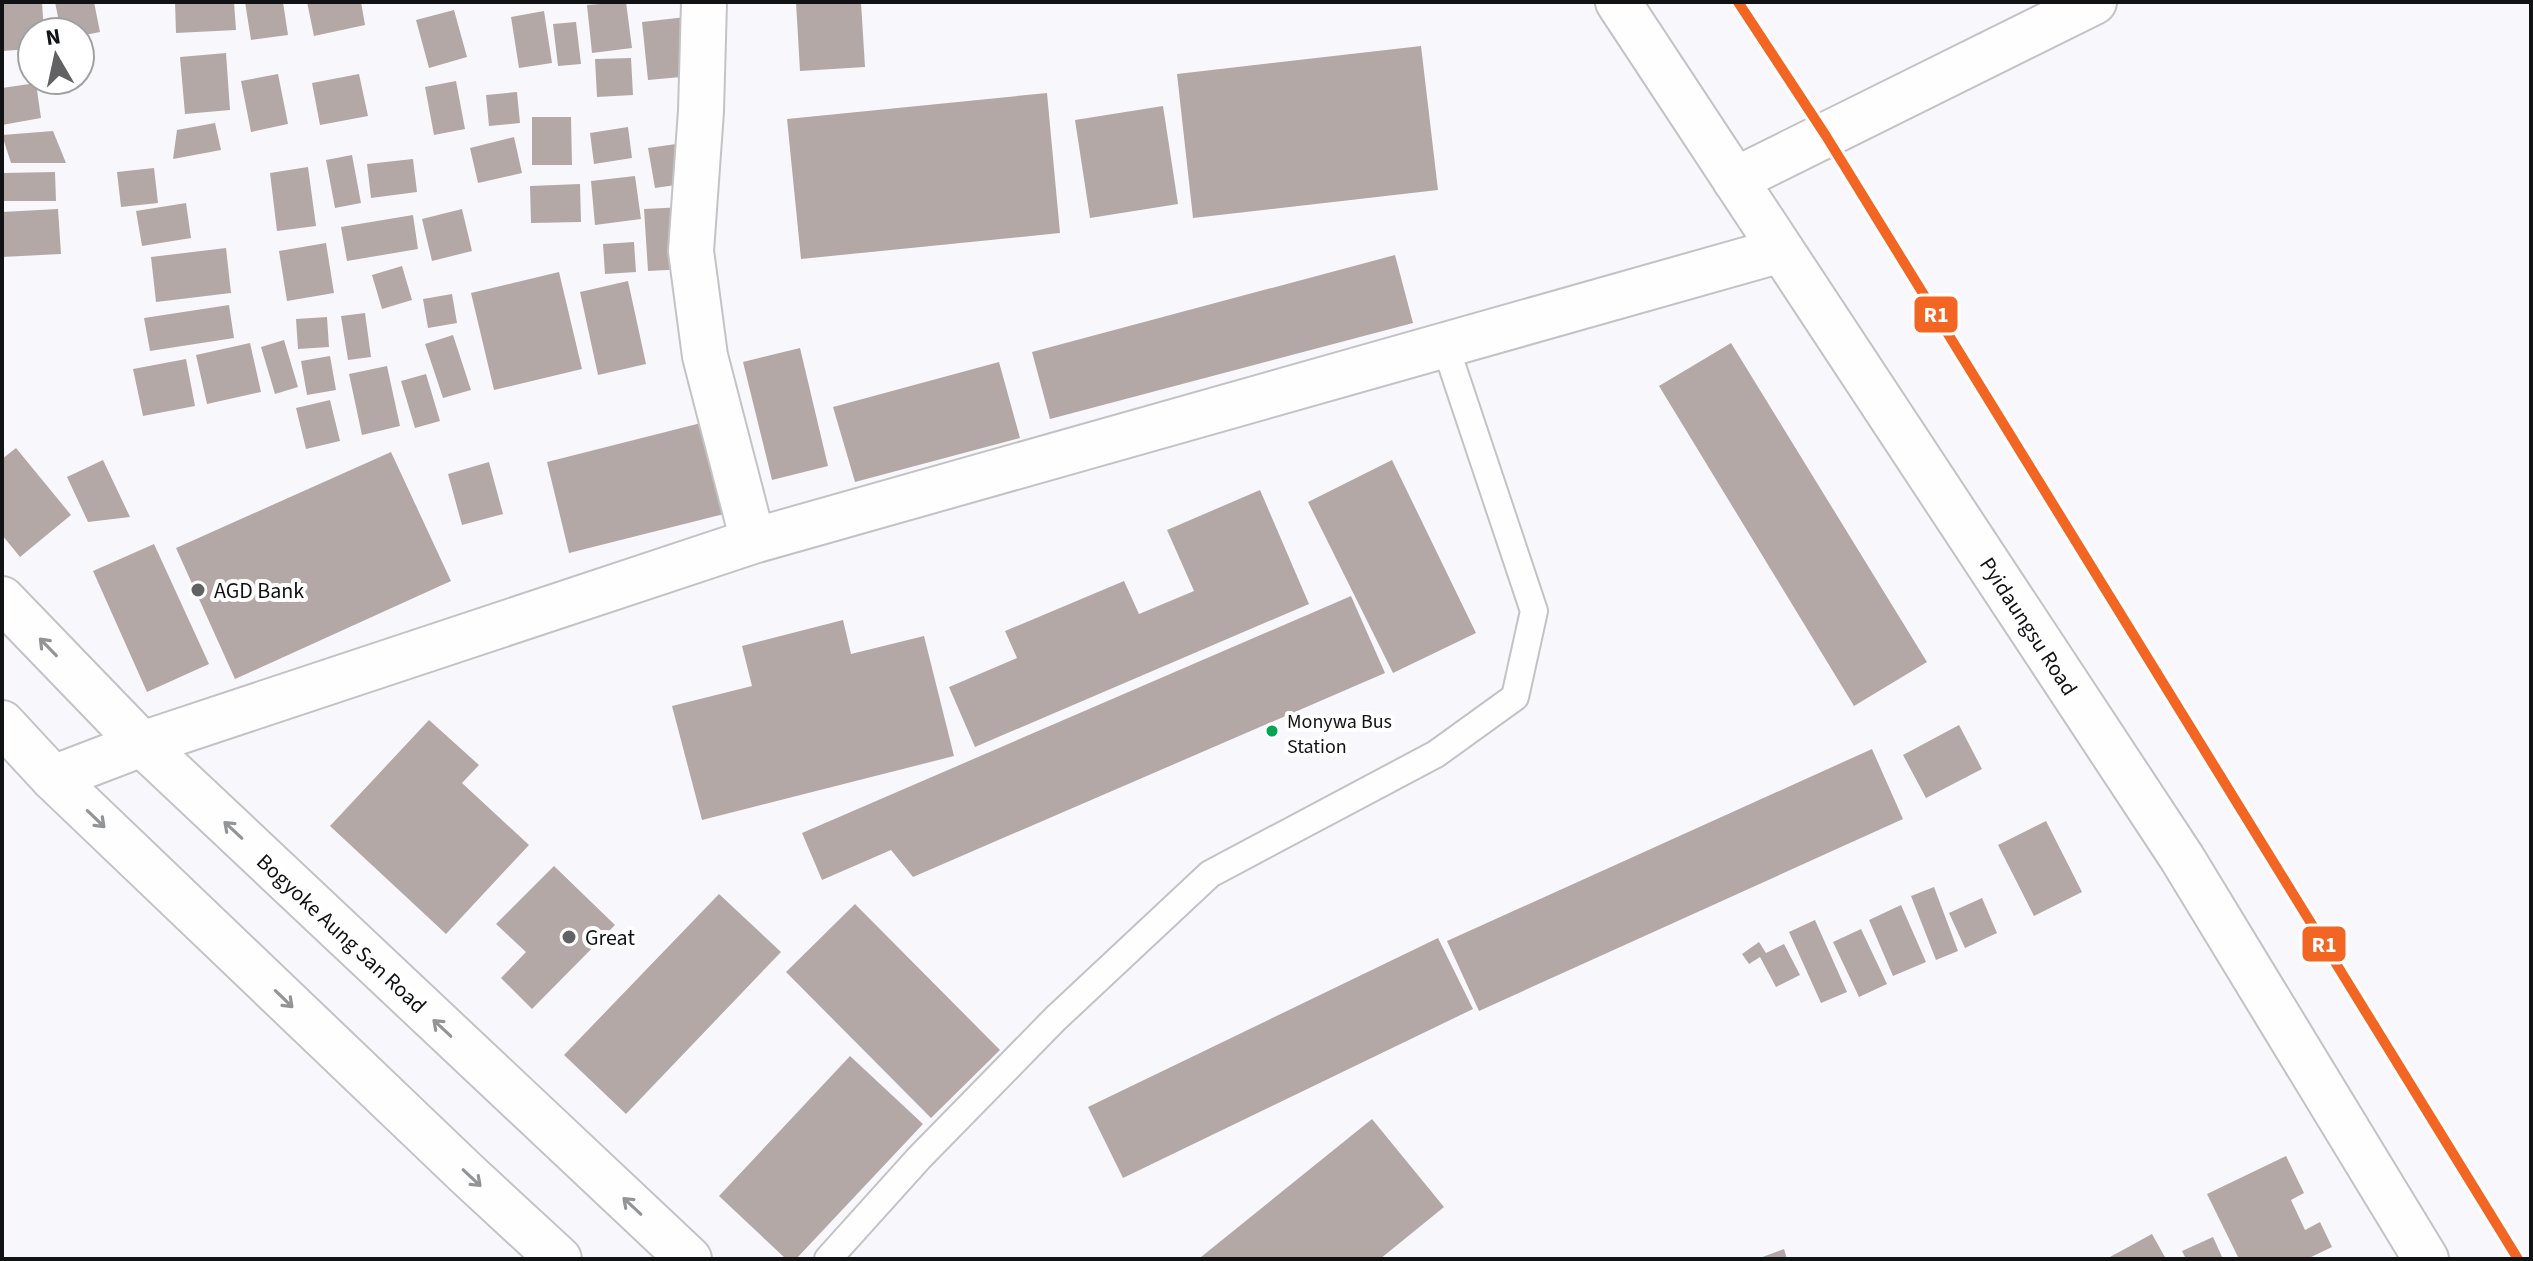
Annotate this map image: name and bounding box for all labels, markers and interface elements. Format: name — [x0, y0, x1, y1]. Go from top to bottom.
north arrow — [16, 16, 96, 96]
text: N — [43, 20, 63, 54]
line badge: R1 — [1913, 295, 1959, 334]
text: R1 — [1923, 299, 1949, 331]
street label: Pyidaungsu Road — [1971, 551, 2085, 702]
place label: AGD Bank — [214, 575, 304, 607]
marker: AGD Bank — [189, 581, 207, 599]
one-way arrow — [39, 637, 58, 657]
place label: Monywa Bus Station — [1287, 708, 1392, 761]
marker: Monywa Bus Station — [1264, 723, 1280, 739]
one-way arrow — [86, 809, 105, 828]
one-way arrow — [223, 821, 243, 840]
street label: Bogyoke Aung San Road — [249, 846, 433, 1021]
place label: Great — [585, 922, 635, 954]
line badge: R1 — [2301, 925, 2347, 963]
marker: Great — [560, 928, 578, 946]
text: R1 — [2311, 929, 2337, 961]
one-way arrow — [273, 989, 293, 1007]
one-way arrow — [432, 1019, 452, 1038]
one-way arrow — [461, 1169, 481, 1187]
one-way arrow — [622, 1196, 642, 1215]

